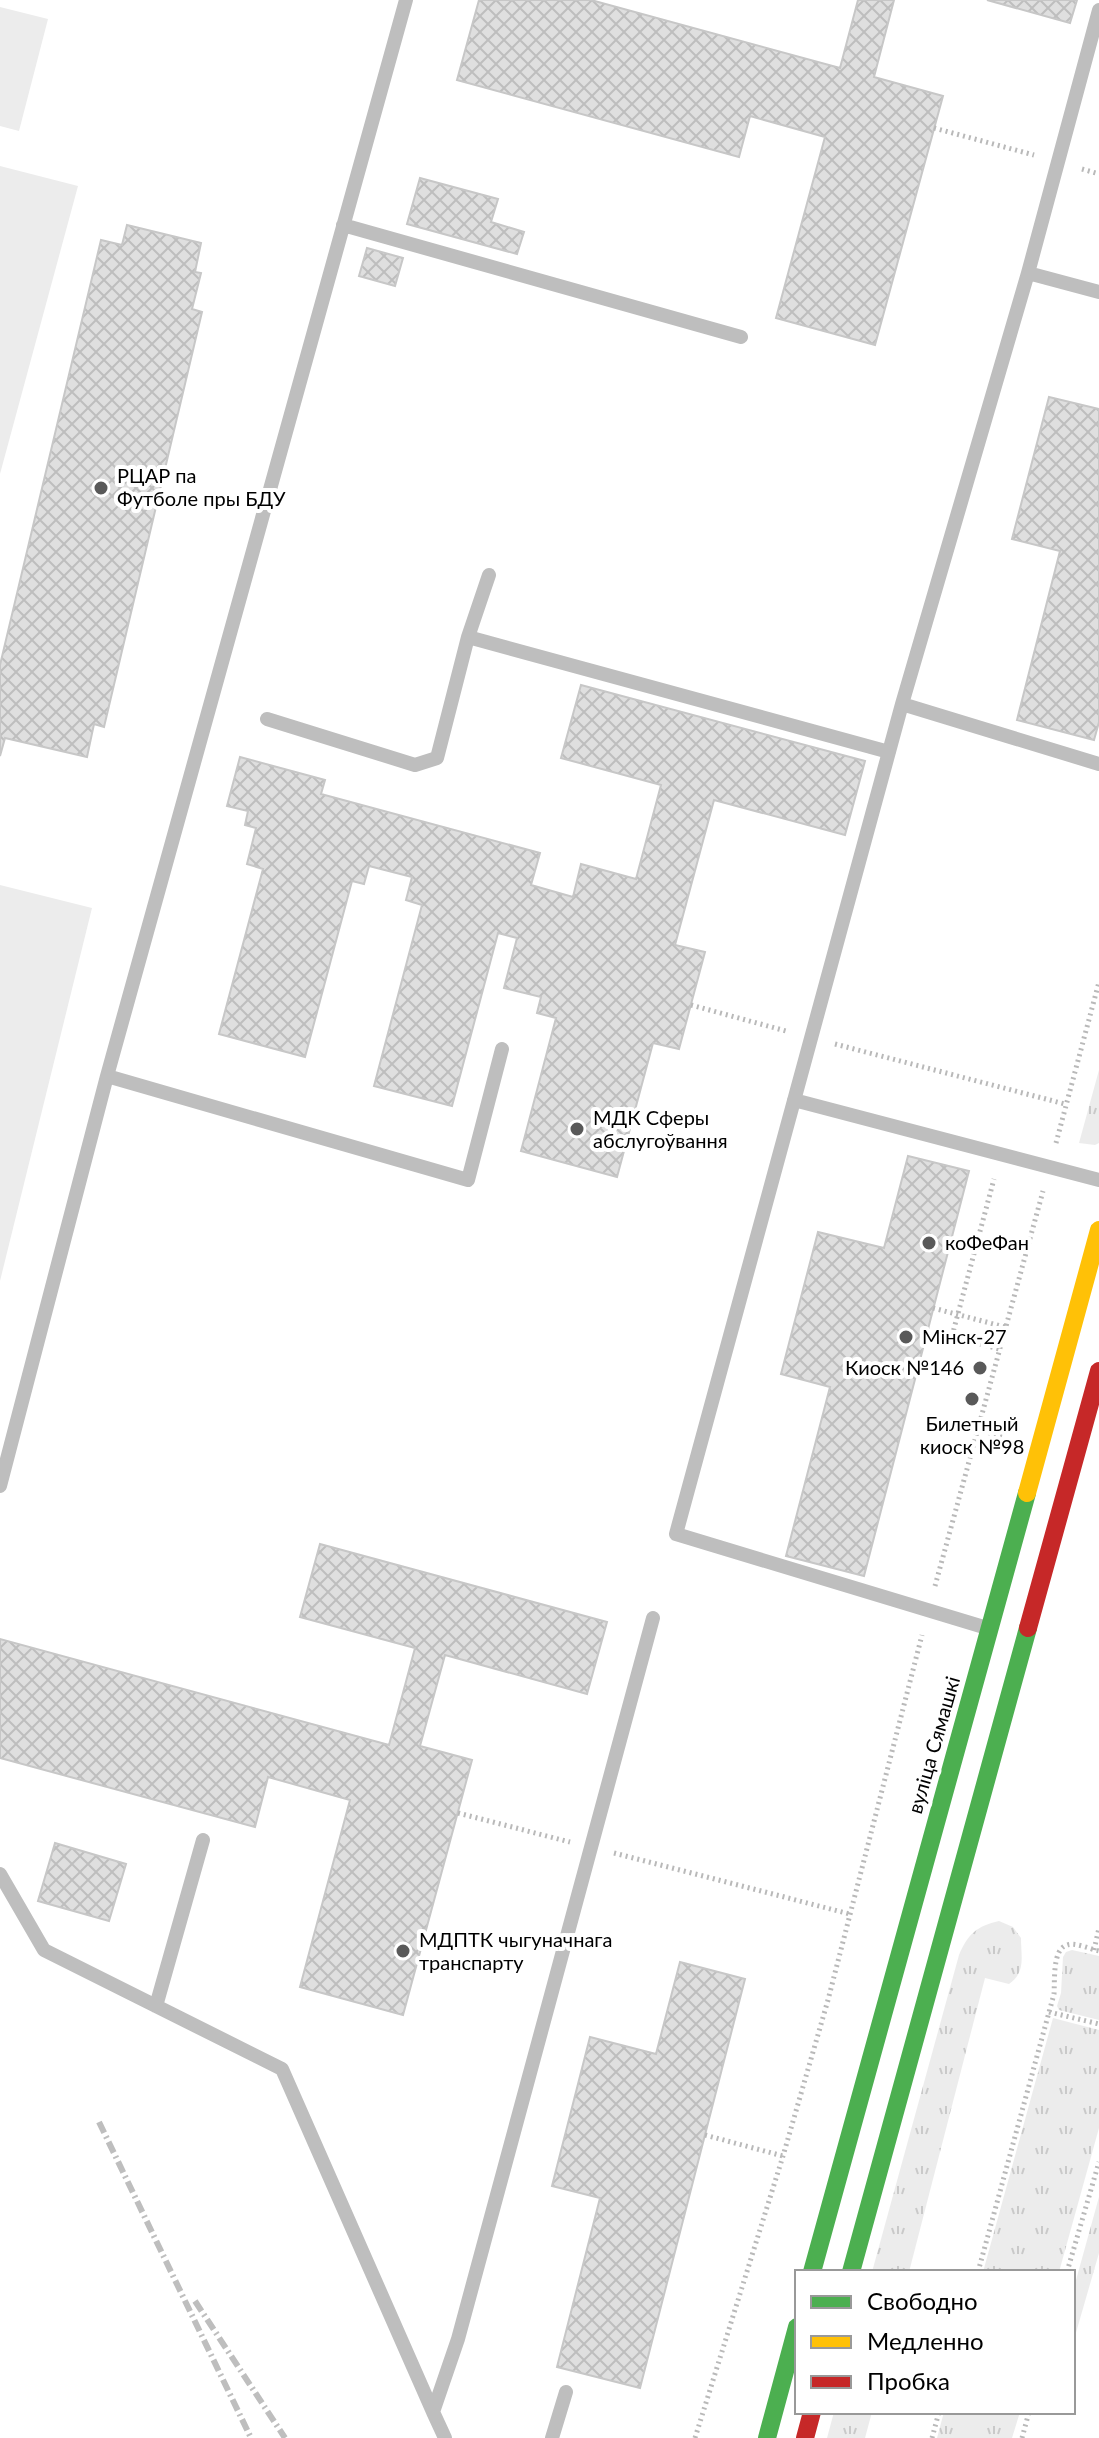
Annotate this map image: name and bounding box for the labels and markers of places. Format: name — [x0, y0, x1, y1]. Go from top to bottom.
place label: РЦАР па Футболе пры БДУ — [117, 463, 286, 510]
marker: РЦАР па Футболе пры БДУ — [92, 479, 110, 497]
place label: МДК Сферы абслугоўвання — [593, 1105, 728, 1152]
marker: МДК Сферы абслугоўвання — [568, 1120, 586, 1138]
place label: коФеФан — [945, 1230, 1029, 1254]
marker: коФеФан — [920, 1234, 938, 1252]
place label: Мінск-27 — [922, 1324, 1007, 1348]
marker: Мінск-27 — [897, 1328, 915, 1346]
place label: Киоск №146 — [845, 1355, 964, 1379]
marker: Киоск №146 — [971, 1359, 989, 1377]
marker: Билетный киоск №98 — [963, 1390, 981, 1408]
place label: Билетный киоск №98 — [920, 1411, 1024, 1458]
place label: МДПТК чыгуначнага транспарту — [419, 1927, 612, 1974]
marker: МДПТК чыгуначнага транспарту — [394, 1942, 412, 1960]

